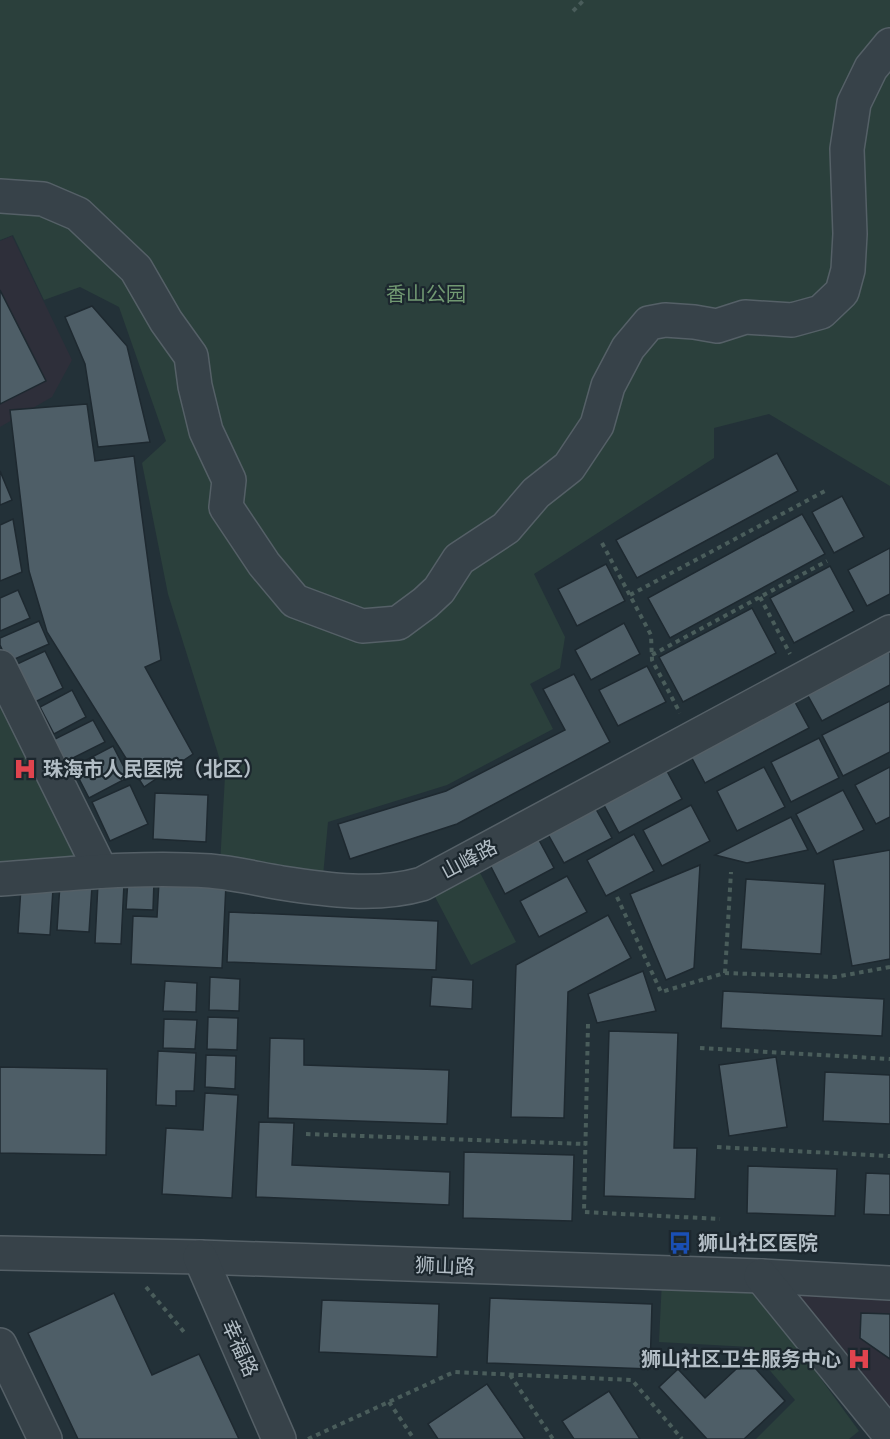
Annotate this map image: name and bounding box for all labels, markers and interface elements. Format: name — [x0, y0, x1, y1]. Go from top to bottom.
park label: 香山公园 — [386, 281, 466, 306]
hospital icon: 珠海市人民医院（北区） — [12, 756, 38, 782]
place label: 珠海市人民医院（北区） — [43, 756, 263, 781]
street label: 山峰路 — [436, 833, 501, 884]
bus stop icon: 狮山社区医院 — [667, 1230, 693, 1256]
place label: 狮山社区医院 — [698, 1230, 818, 1255]
street label: 狮山路 — [415, 1252, 475, 1279]
street label: 幸福路 — [217, 1315, 264, 1380]
place label: 狮山社区卫生服务中心 — [641, 1346, 841, 1371]
hospital icon: 狮山社区卫生服务中心 — [846, 1346, 872, 1372]

